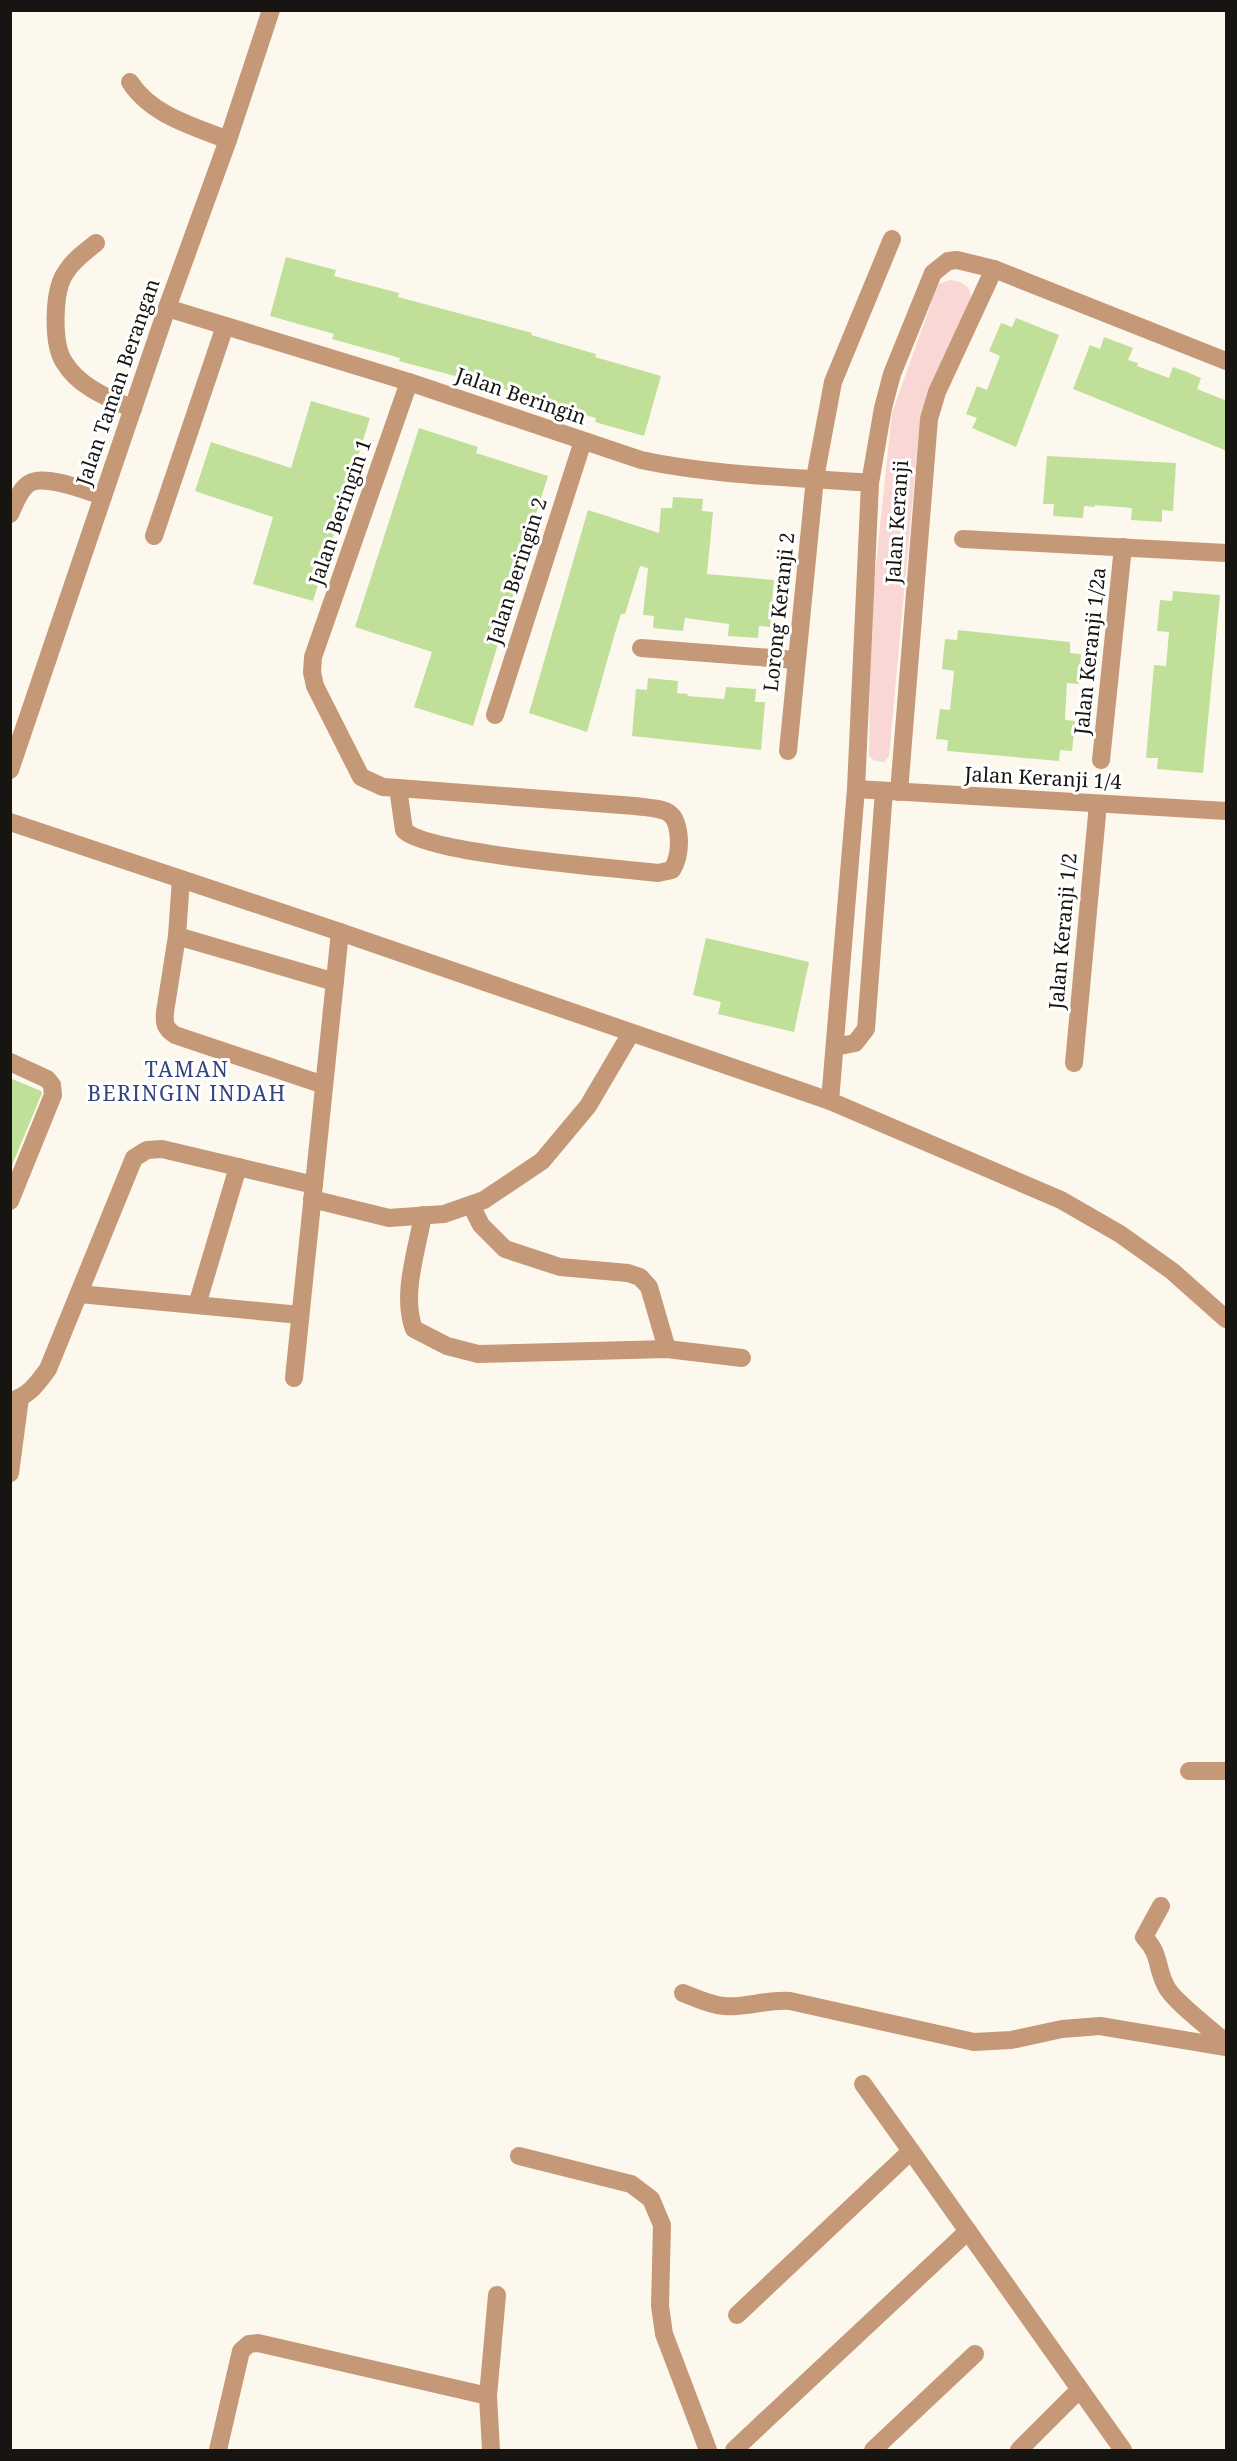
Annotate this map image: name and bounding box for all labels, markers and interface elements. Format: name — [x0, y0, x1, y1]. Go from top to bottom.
street label: Jalan Taman Berangan — [69, 275, 166, 490]
street label: Jalan Beringin — [451, 360, 590, 431]
street label: Jalan Beringin 1 — [302, 435, 377, 589]
street label: Jalan Keranji — [879, 459, 914, 586]
street label: Jalan Beringin 2 — [480, 494, 553, 649]
street label: Lorong Keranji 2 — [757, 531, 800, 693]
street label: Jalan Keranji 1/2a — [1067, 566, 1112, 737]
street label: Jalan Keranji 1/4 — [963, 760, 1122, 795]
street label: Jalan Keranji 1/2 — [1042, 851, 1083, 1011]
district label: TAMAN BERINGIN INDAH — [87, 1055, 287, 1107]

